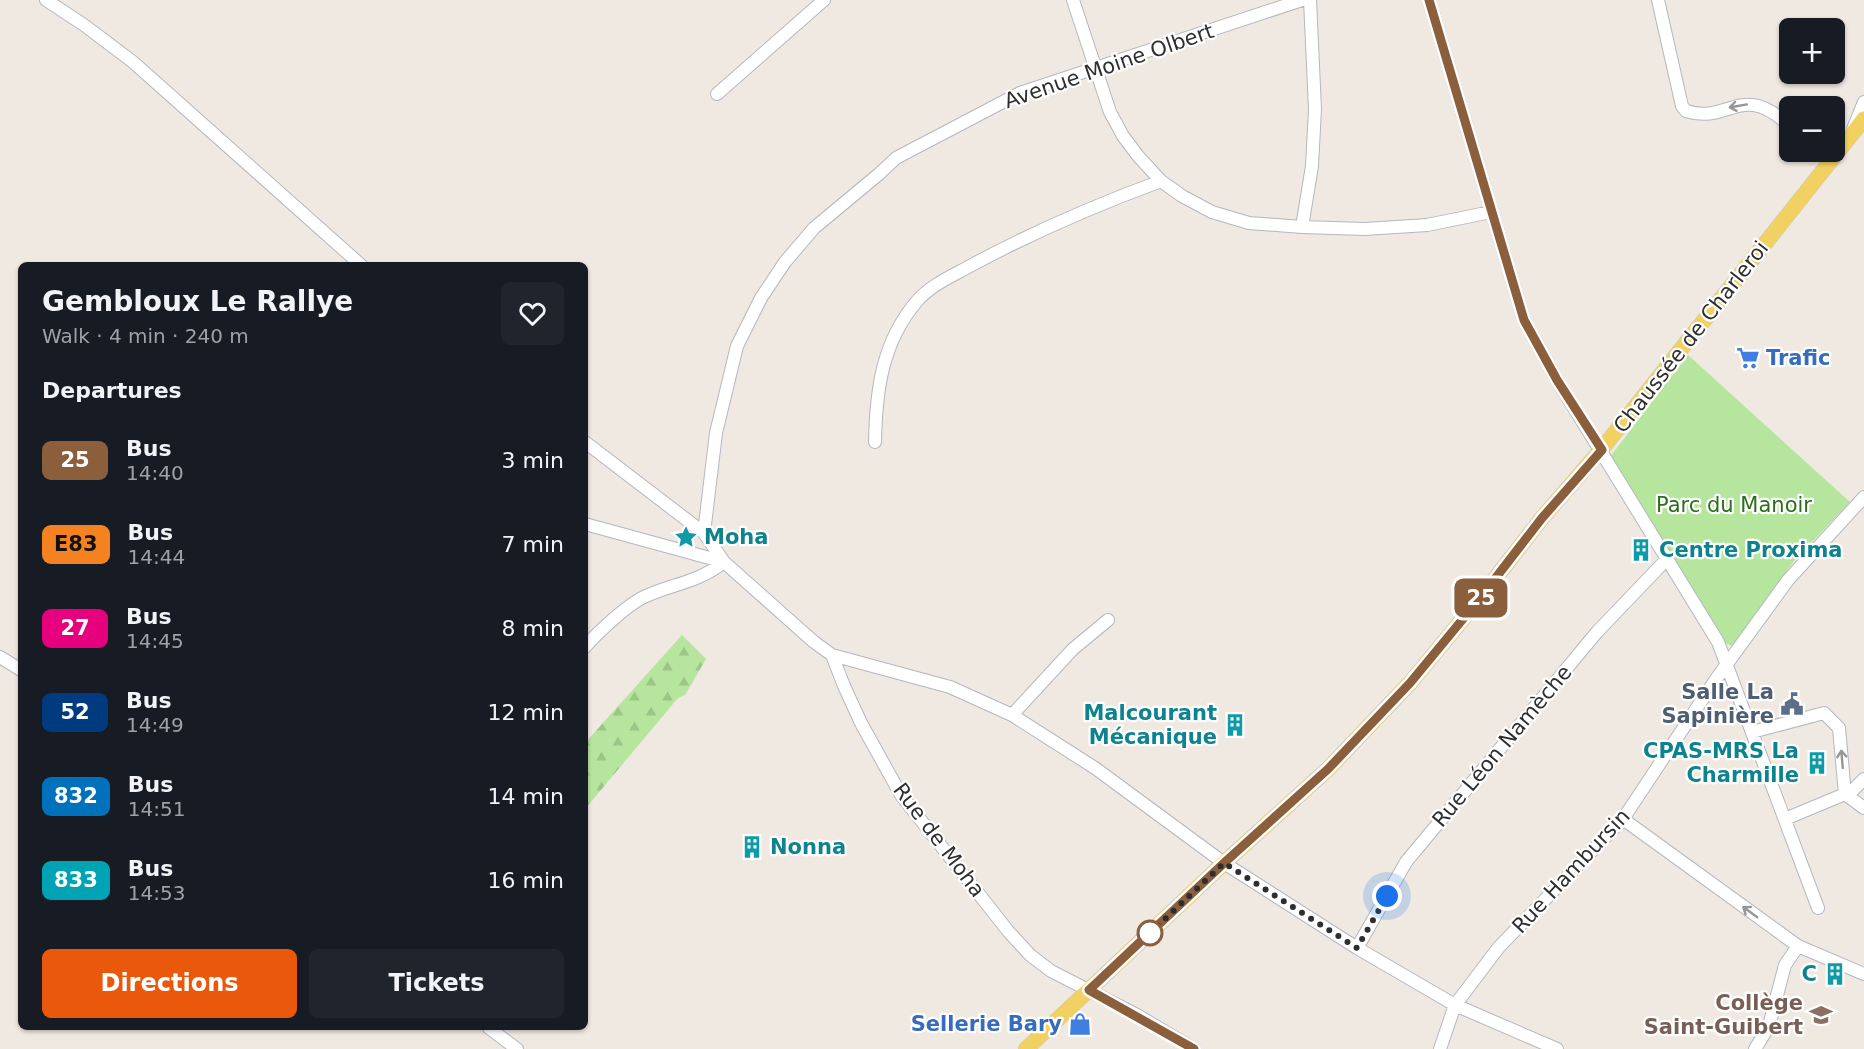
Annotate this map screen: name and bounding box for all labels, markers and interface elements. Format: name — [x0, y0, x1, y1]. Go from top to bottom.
map controls — [1779, 18, 1845, 162]
button: + — [1779, 18, 1845, 84]
street label: Avenue Moine Olbert — [1001, 19, 1217, 113]
button: − — [1779, 96, 1845, 162]
one-way arrow — [1729, 101, 1748, 112]
street label: Chaussée de Charleroi — [1609, 236, 1773, 438]
button: heart — [501, 282, 564, 345]
text: Gembloux Le Rallye — [42, 285, 353, 318]
text: Walk · 4 min · 240 m — [42, 324, 249, 348]
supermarket icon: Trafic — [1735, 345, 1761, 371]
place label: Trafic — [1766, 346, 1831, 370]
text: Departures — [42, 378, 182, 403]
text: Bus — [126, 436, 172, 461]
text: 25 — [60, 448, 90, 472]
text: 3 min — [502, 448, 564, 473]
text: 14:40 — [126, 461, 184, 485]
park label: Parc du Manoir — [1656, 493, 1812, 517]
text: Bus — [128, 520, 173, 545]
place icon: Moha — [673, 524, 699, 550]
place label: Moha — [704, 525, 768, 549]
text: E83 — [54, 532, 98, 556]
text: 7 min — [502, 532, 564, 557]
building icon: Centre Proxima — [1628, 537, 1654, 563]
place label: Centre Proxima — [1659, 538, 1843, 562]
text: 14:44 — [128, 545, 185, 569]
line badge: 25 — [1454, 578, 1508, 618]
text: 25 — [1466, 586, 1496, 610]
text: Bus — [126, 604, 172, 629]
text: 27 — [60, 616, 90, 640]
text: 8 min — [502, 616, 564, 641]
text: 14:45 — [126, 629, 184, 653]
street label: Rue Léon Namèche — [1427, 660, 1577, 832]
place label: Salle La Sapinière — [1661, 680, 1774, 728]
text: Bus — [126, 688, 172, 713]
public building icon: Salle La Sapinière — [1779, 691, 1805, 717]
text: 52 — [60, 700, 90, 724]
text: 12 min — [488, 700, 564, 725]
place label: Malcourant Mécanique — [1083, 701, 1217, 749]
building icon: Malcourant Mécanique — [1222, 712, 1248, 738]
text: 14:49 — [126, 713, 184, 737]
place label: CPAS-MRS La Charmille — [1643, 739, 1799, 787]
one-way arrow — [1836, 749, 1847, 769]
building icon: CPAS-MRS La Charmille — [1804, 750, 1830, 776]
text: Bus — [128, 772, 173, 797]
street label: Rue de Moha — [888, 778, 990, 902]
text: 832 — [54, 784, 98, 808]
text: 14 min — [488, 784, 564, 809]
text: 14:51 — [128, 797, 185, 821]
street label: Rue Hambursin — [1507, 804, 1635, 938]
building icon: Nonna — [739, 834, 765, 860]
place label: Nonna — [770, 835, 846, 859]
text: Bus — [128, 856, 173, 881]
text: 833 — [54, 868, 98, 892]
text: 16 min — [488, 868, 564, 893]
text: 14:53 — [128, 881, 185, 905]
your location — [1372, 881, 1402, 911]
one-way arrow — [1743, 905, 1759, 918]
unlabelled marker — [1137, 920, 1163, 946]
button: Directions — [42, 949, 297, 1018]
button: Tickets — [309, 949, 564, 1018]
building icon: C — [1822, 961, 1848, 987]
place label: C — [1802, 962, 1817, 986]
place label: Collège Saint-Guibert — [1644, 991, 1803, 1039]
school or university icon: Collège Saint-Guibert — [1808, 1002, 1834, 1028]
shop icon: Sellerie Bary — [1067, 1011, 1093, 1037]
place label: Sellerie Bary — [911, 1012, 1062, 1036]

